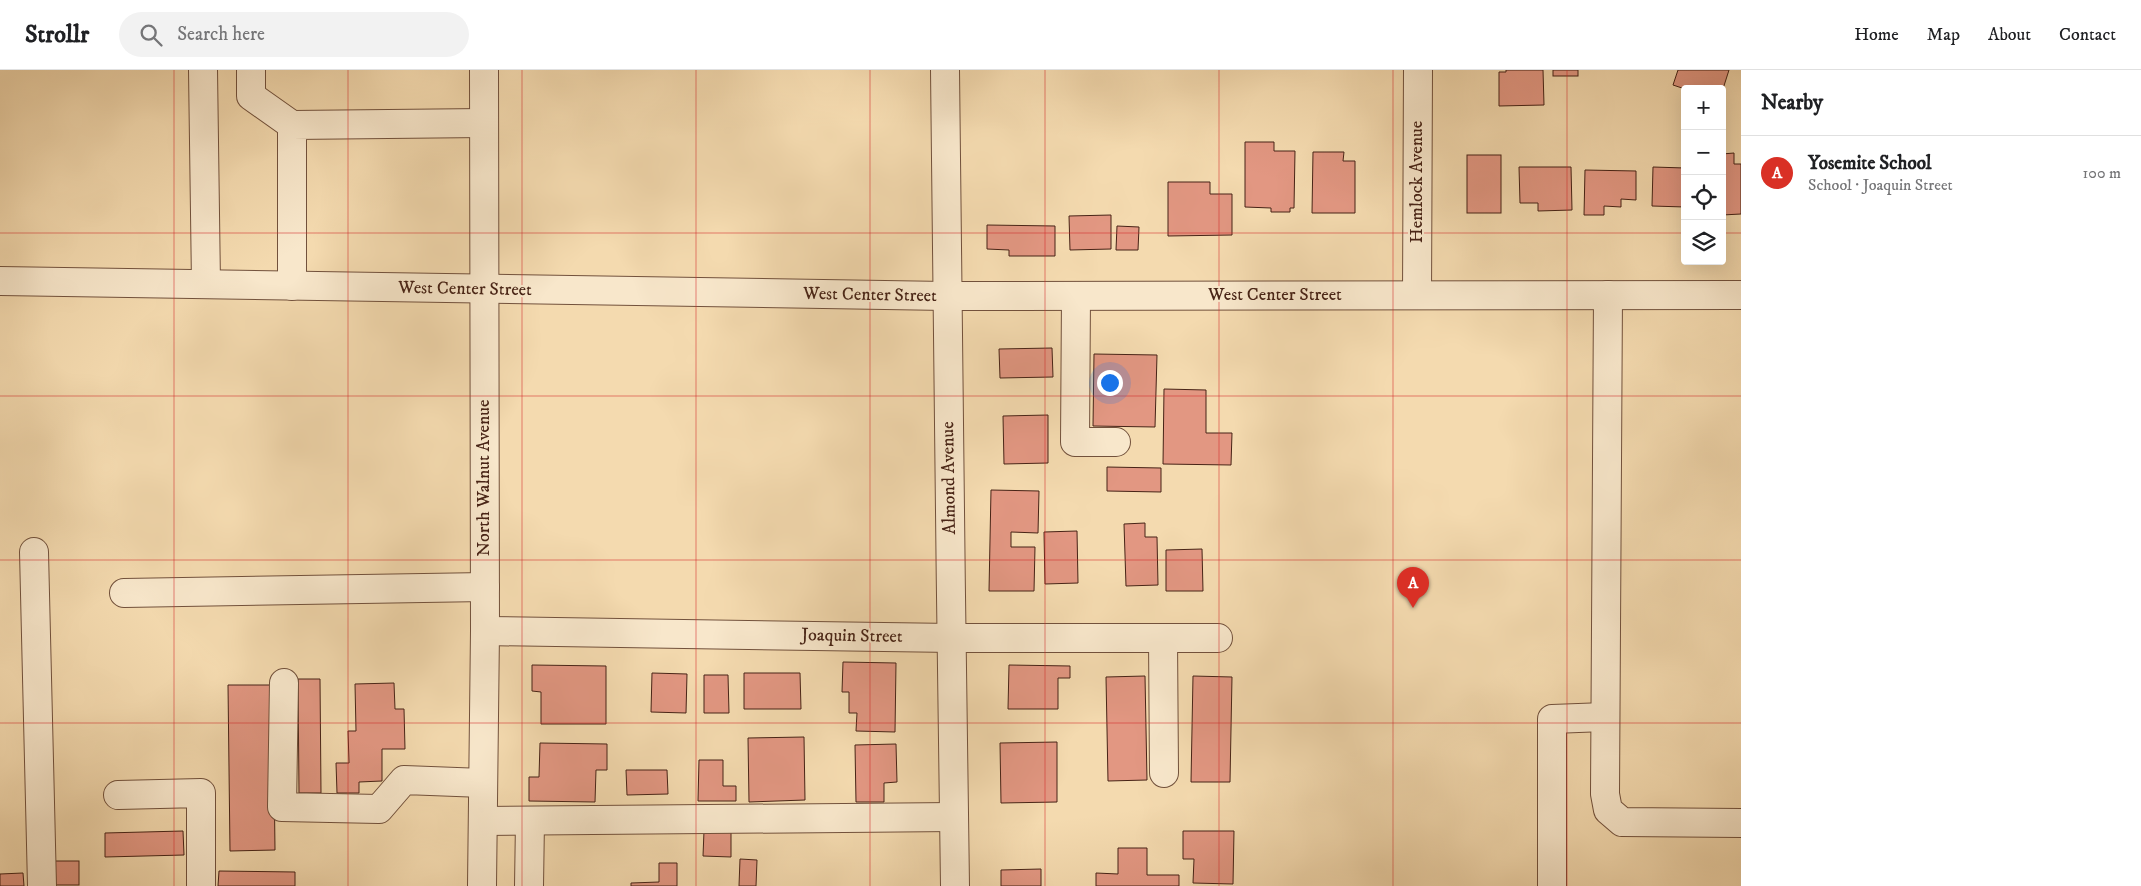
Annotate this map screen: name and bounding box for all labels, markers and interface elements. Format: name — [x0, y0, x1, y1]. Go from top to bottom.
search box — [119, 12, 469, 57]
text: Strollr — [25, 20, 89, 50]
icon: search — [137, 21, 165, 49]
text: Search here — [177, 23, 265, 46]
text: Home — [1854, 24, 1899, 46]
text: Map — [1927, 24, 1960, 46]
text: About — [1988, 24, 2031, 46]
text: Contact — [2059, 24, 2116, 46]
map controls — [1681, 85, 1726, 265]
button: + — [1681, 85, 1726, 130]
text: Nearby — [1761, 90, 1823, 116]
street label: Hemlock Avenue — [1406, 121, 1428, 243]
button: − — [1681, 130, 1726, 175]
text: Yosemite School — [1808, 152, 1932, 175]
text: A — [1772, 163, 1782, 183]
text: 100 m — [2083, 163, 2121, 183]
button: locate — [1681, 175, 1726, 220]
text: School · Joaquin Street — [1808, 175, 1953, 195]
button: layers — [1681, 220, 1726, 265]
street label: West Center Street — [397, 277, 532, 301]
street label: West Center Street — [802, 283, 937, 307]
street label: West Center Street — [1207, 284, 1342, 306]
your location — [1097, 370, 1123, 396]
street label: North Walnut Avenue — [473, 400, 495, 556]
street label: Almond Avenue — [937, 421, 961, 535]
pin: A — [1397, 567, 1429, 608]
street label: Joaquin Street — [799, 624, 903, 648]

